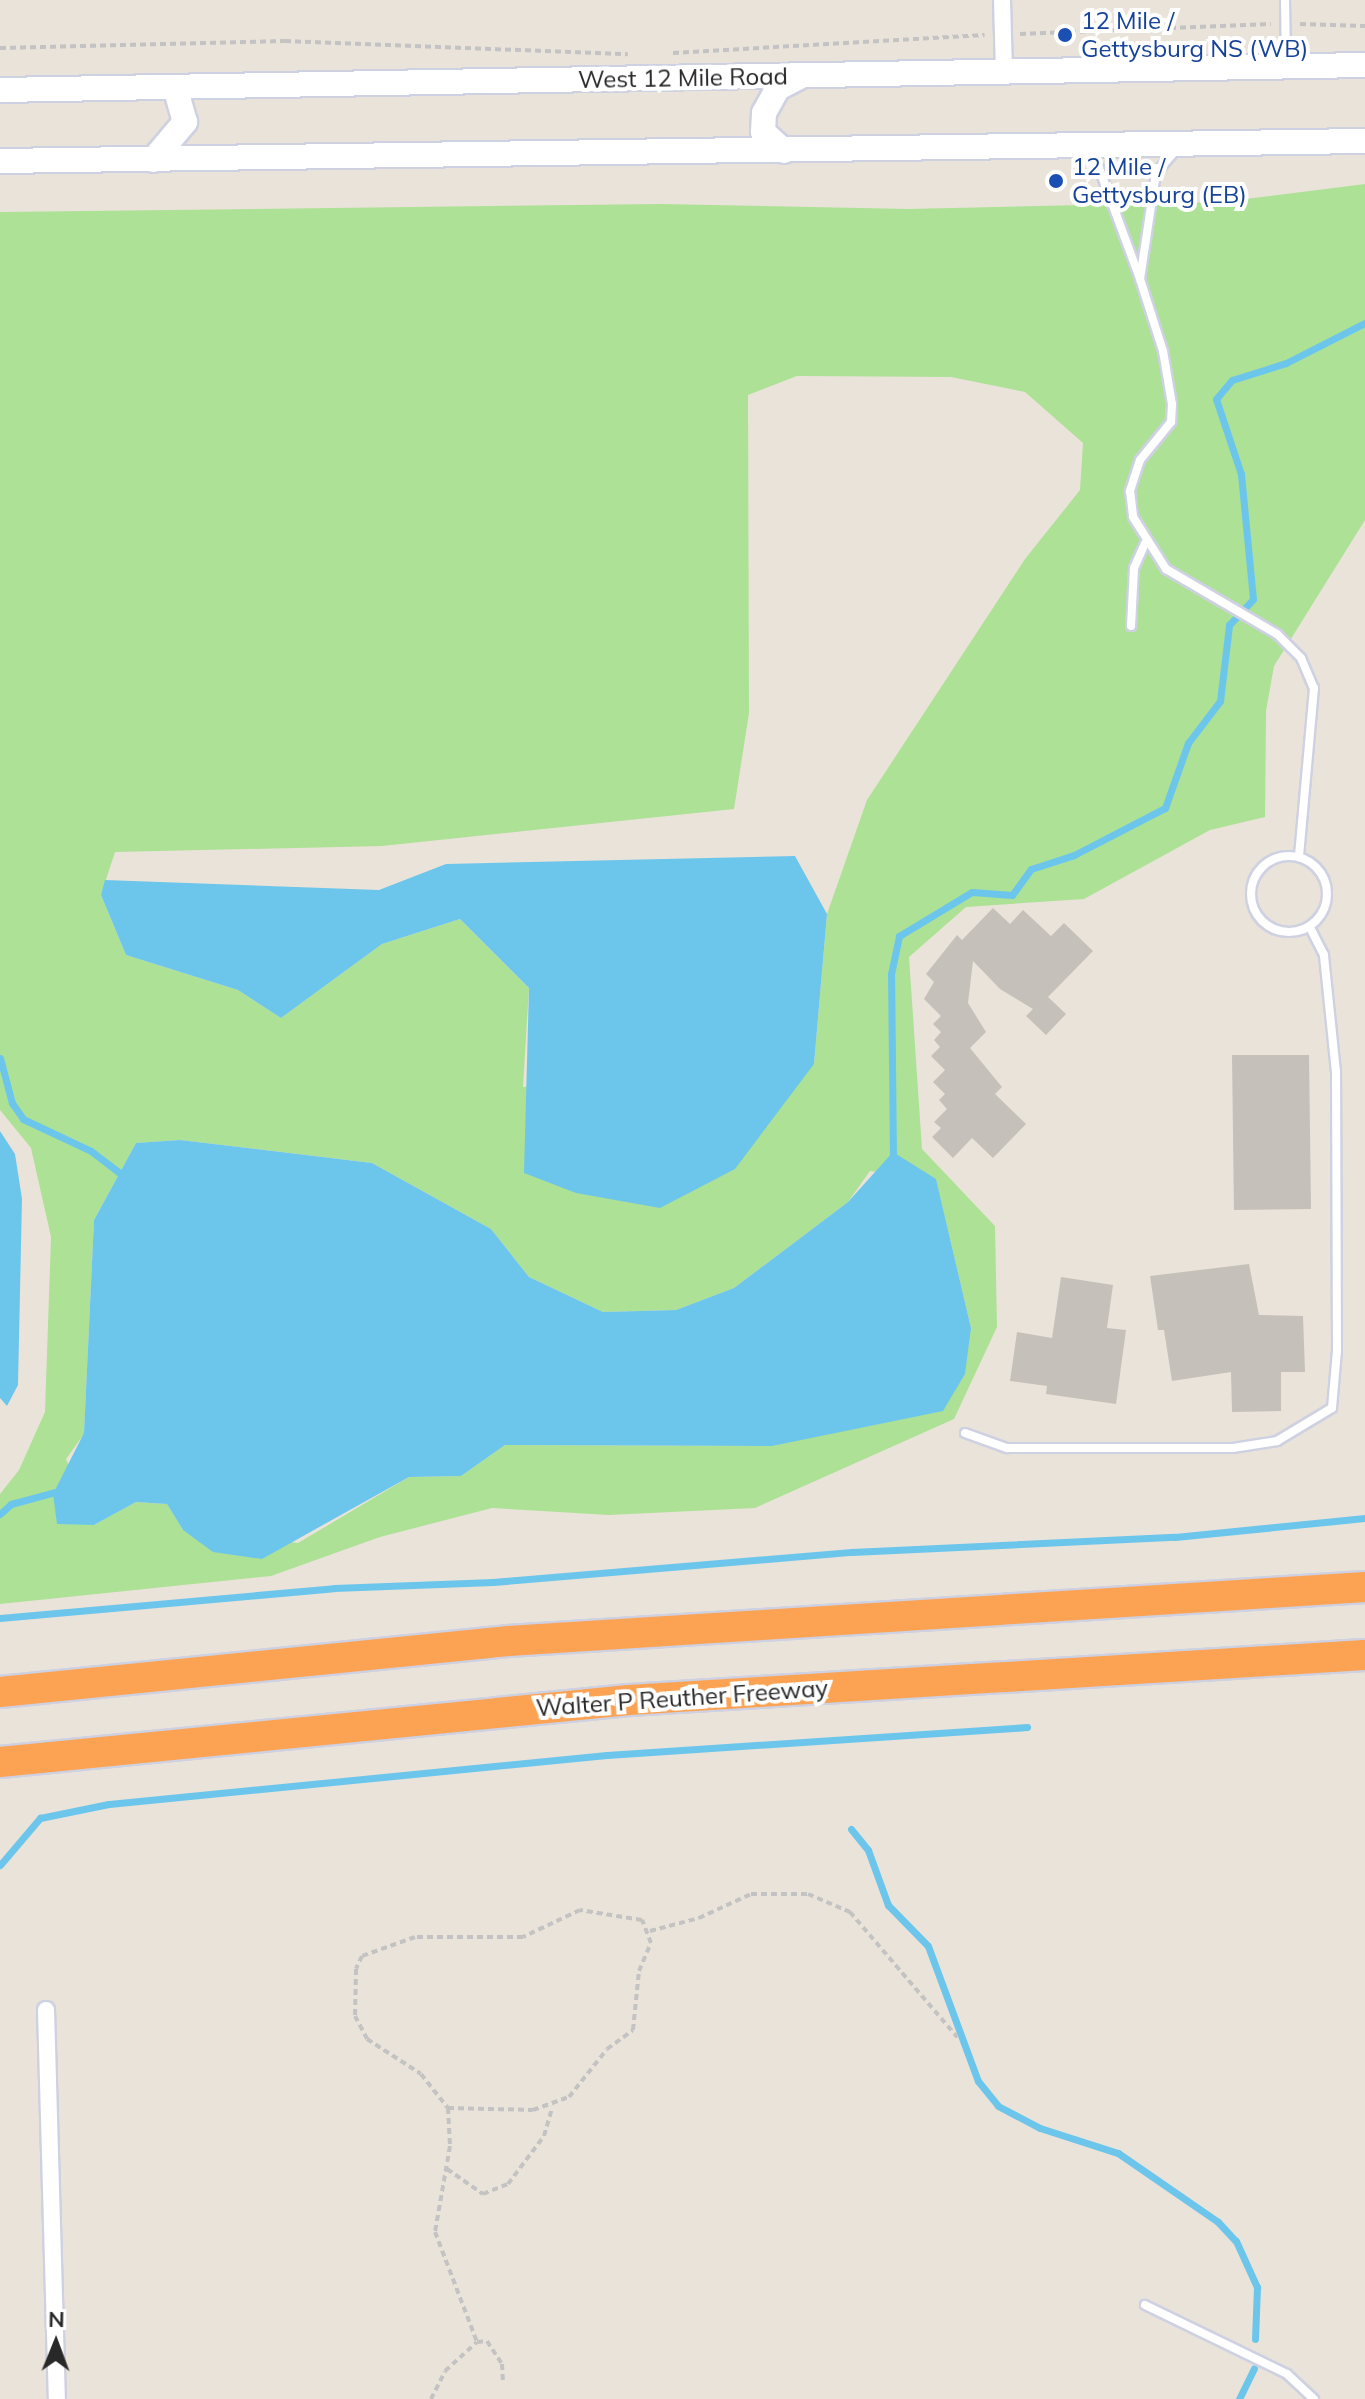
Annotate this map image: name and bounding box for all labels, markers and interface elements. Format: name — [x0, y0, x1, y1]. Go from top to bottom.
place label: 12 Mile / Gettysburg NS (WB) — [1081, 7, 1308, 63]
marker: 12 Mile / Gettysburg NS (WB) — [1056, 26, 1074, 44]
street label: West 12 Mile Road — [578, 62, 788, 94]
place label: 12 Mile / Gettysburg (EB) — [1072, 153, 1247, 209]
marker: 12 Mile / Gettysburg (EB) — [1047, 172, 1065, 190]
street label: Walter P Reuther Freeway — [535, 1673, 829, 1723]
north arrow — [16, 2303, 96, 2383]
text: N — [48, 2305, 65, 2333]

